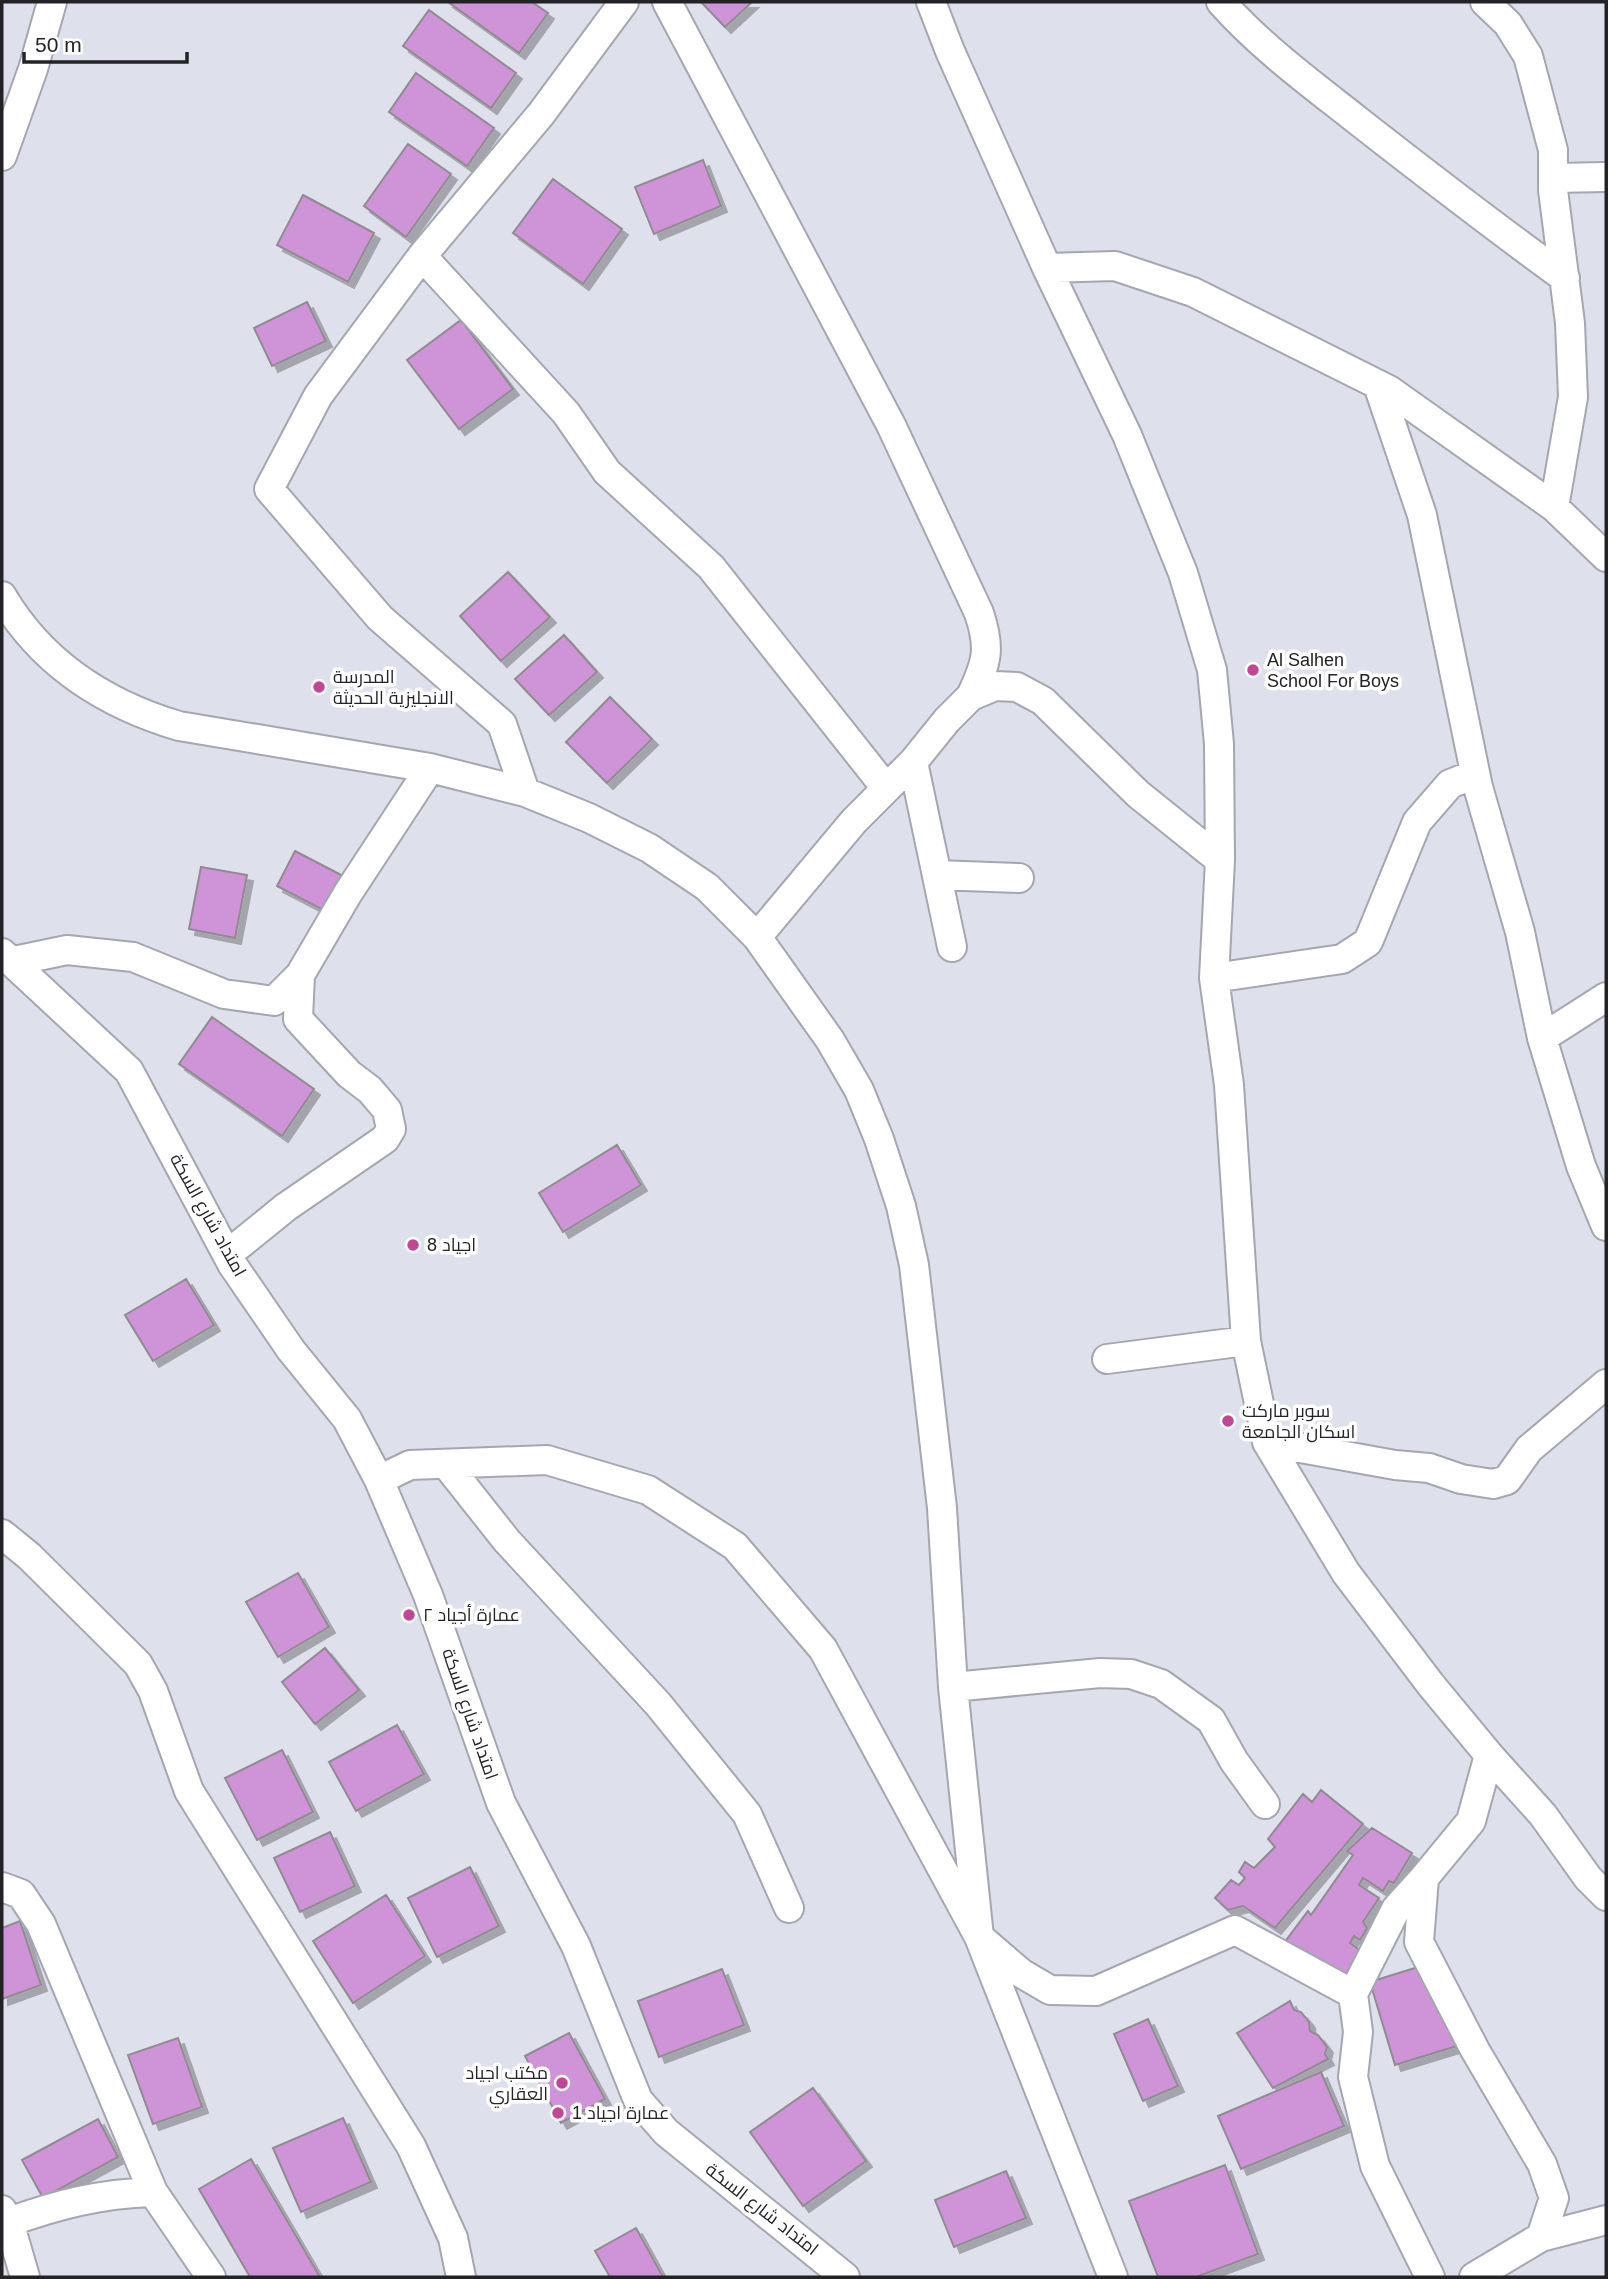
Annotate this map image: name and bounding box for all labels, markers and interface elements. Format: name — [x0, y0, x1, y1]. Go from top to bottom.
scale bar — [24, 21, 187, 65]
text: 50 m — [35, 33, 82, 56]
place label: Al Salhen School For Boys — [1267, 650, 1399, 691]
marker: Al Salhen School For Boys — [1245, 662, 1261, 678]
place label: المدرسة الانجليزية الحديثة — [333, 667, 454, 709]
marker: المدرسة الانجليزية الحديثة — [311, 679, 327, 695]
street label: امتداد شارع السكة — [164, 1150, 250, 1281]
place label: اجياد 8 — [427, 1235, 476, 1255]
marker: اجياد 8 — [405, 1237, 421, 1253]
place label: سوبر ماركت اسكان الجامعة — [1242, 1401, 1355, 1443]
marker: سوبر ماركت اسكان الجامعة — [1220, 1413, 1236, 1429]
place label: عمارة أجياد ٢ — [423, 1604, 520, 1626]
marker: عمارة أجياد ٢ — [401, 1607, 417, 1623]
street label: امتداد شارع السكة — [436, 1646, 502, 1783]
place label: مكتب اجياد العقاري — [465, 2063, 548, 2108]
marker: مكتب اجياد العقاري — [554, 2075, 570, 2091]
place label: عمارة اجياد 1 — [572, 2103, 670, 2124]
marker: عمارة اجياد 1 — [550, 2105, 566, 2121]
street label: امتداد شارع السكة — [701, 2159, 822, 2261]

